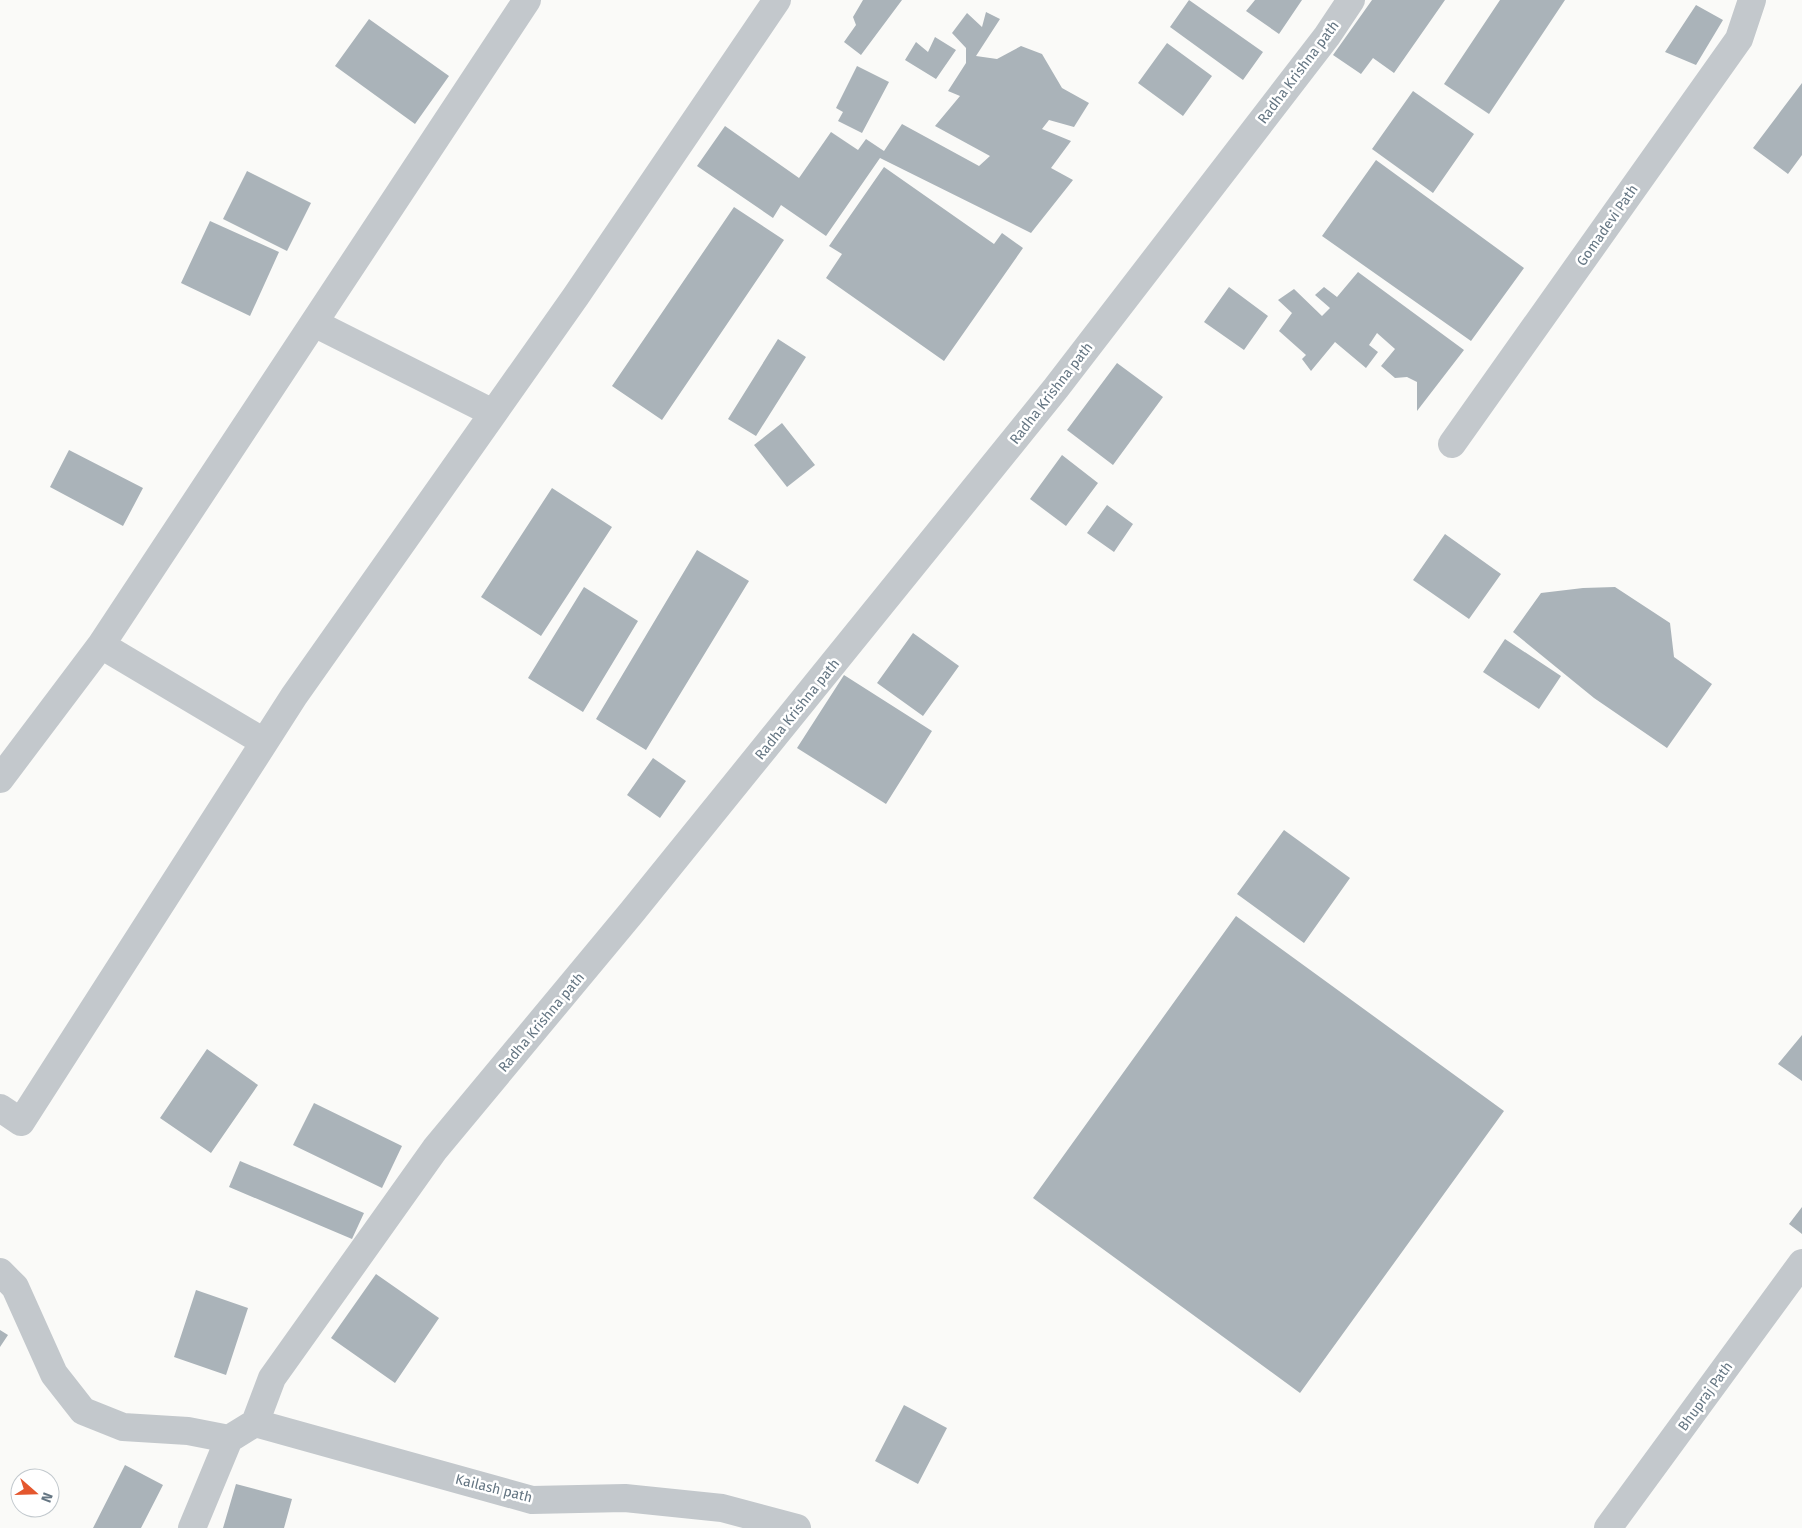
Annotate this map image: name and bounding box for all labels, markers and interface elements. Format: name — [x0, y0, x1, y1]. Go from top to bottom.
street label: Radha Krishna path — [1254, 17, 1343, 127]
street label: Gomadevi Path — [1573, 181, 1642, 269]
street label: Radha Krishna path — [1006, 339, 1097, 448]
street label: Radha Krishna path — [752, 655, 843, 763]
street label: Radha Krishna path — [495, 969, 588, 1076]
street label: Bhupraj Path — [1675, 1358, 1736, 1434]
north arrow — [10, 1468, 60, 1518]
street label: Kailash path — [454, 1471, 534, 1506]
text: N — [37, 1490, 56, 1505]

